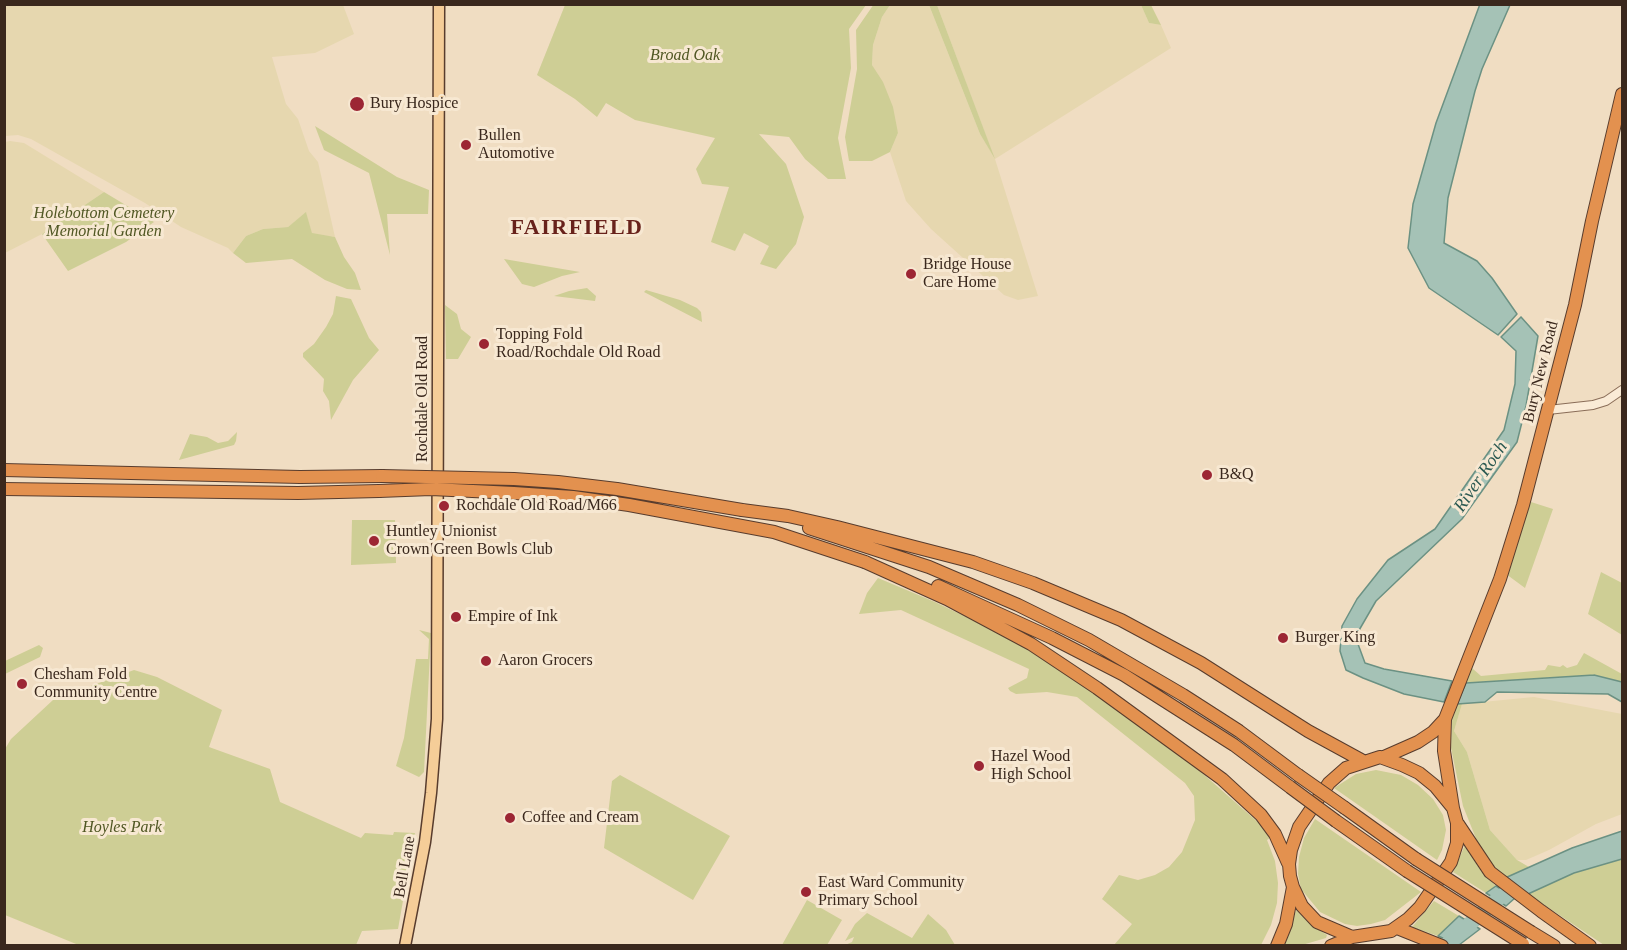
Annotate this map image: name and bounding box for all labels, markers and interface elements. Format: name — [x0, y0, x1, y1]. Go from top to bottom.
park label: Broad Oak — [650, 46, 720, 66]
place label: Bury Hospice — [370, 94, 458, 114]
marker: Bury Hospice — [348, 95, 366, 113]
place label: Bullen Automotive — [478, 126, 554, 164]
marker: Bullen Automotive — [459, 138, 473, 152]
park label: Holebottom Cemetery Memorial Garden — [34, 204, 174, 242]
district label: FAIRFIELD — [511, 215, 643, 241]
place label: Bridge House Care Home — [923, 255, 1011, 293]
marker: Bridge House Care Home — [904, 267, 918, 281]
street label: Bury New Road — [1519, 319, 1563, 425]
place label: Topping Fold Road/Rochdale Old Road — [496, 325, 660, 363]
street label: Rochdale Old Road — [413, 336, 433, 462]
marker: Topping Fold Road/Rochdale Old Road — [477, 337, 491, 351]
water label: River Roch — [1450, 438, 1512, 516]
place label: B&Q — [1219, 465, 1254, 485]
marker: B&Q — [1200, 468, 1214, 482]
place label: Rochdale Old Road/M66 — [456, 496, 617, 516]
marker: Rochdale Old Road/M66 — [437, 499, 451, 513]
place label: Huntley Unionist Crown Green Bowls Club — [386, 522, 553, 560]
marker: Huntley Unionist Crown Green Bowls Club — [367, 534, 381, 548]
place label: Empire of Ink — [468, 607, 558, 627]
marker: Empire of Ink — [449, 610, 463, 624]
place label: Burger King — [1295, 628, 1375, 648]
marker: Burger King — [1276, 631, 1290, 645]
place label: Aaron Grocers — [498, 651, 593, 671]
marker: Aaron Grocers — [479, 654, 493, 668]
place label: Chesham Fold Community Centre — [34, 665, 157, 703]
marker: Chesham Fold Community Centre — [15, 677, 29, 691]
place label: Hazel Wood High School — [991, 747, 1071, 785]
marker: Hazel Wood High School — [972, 759, 986, 773]
place label: Coffee and Cream — [522, 808, 639, 828]
marker: Coffee and Cream — [503, 811, 517, 825]
park label: Hoyles Park — [82, 818, 162, 838]
street label: Bell Lane — [390, 834, 420, 900]
place label: East Ward Community Primary School — [818, 873, 964, 911]
marker: East Ward Community Primary School — [799, 885, 813, 899]

